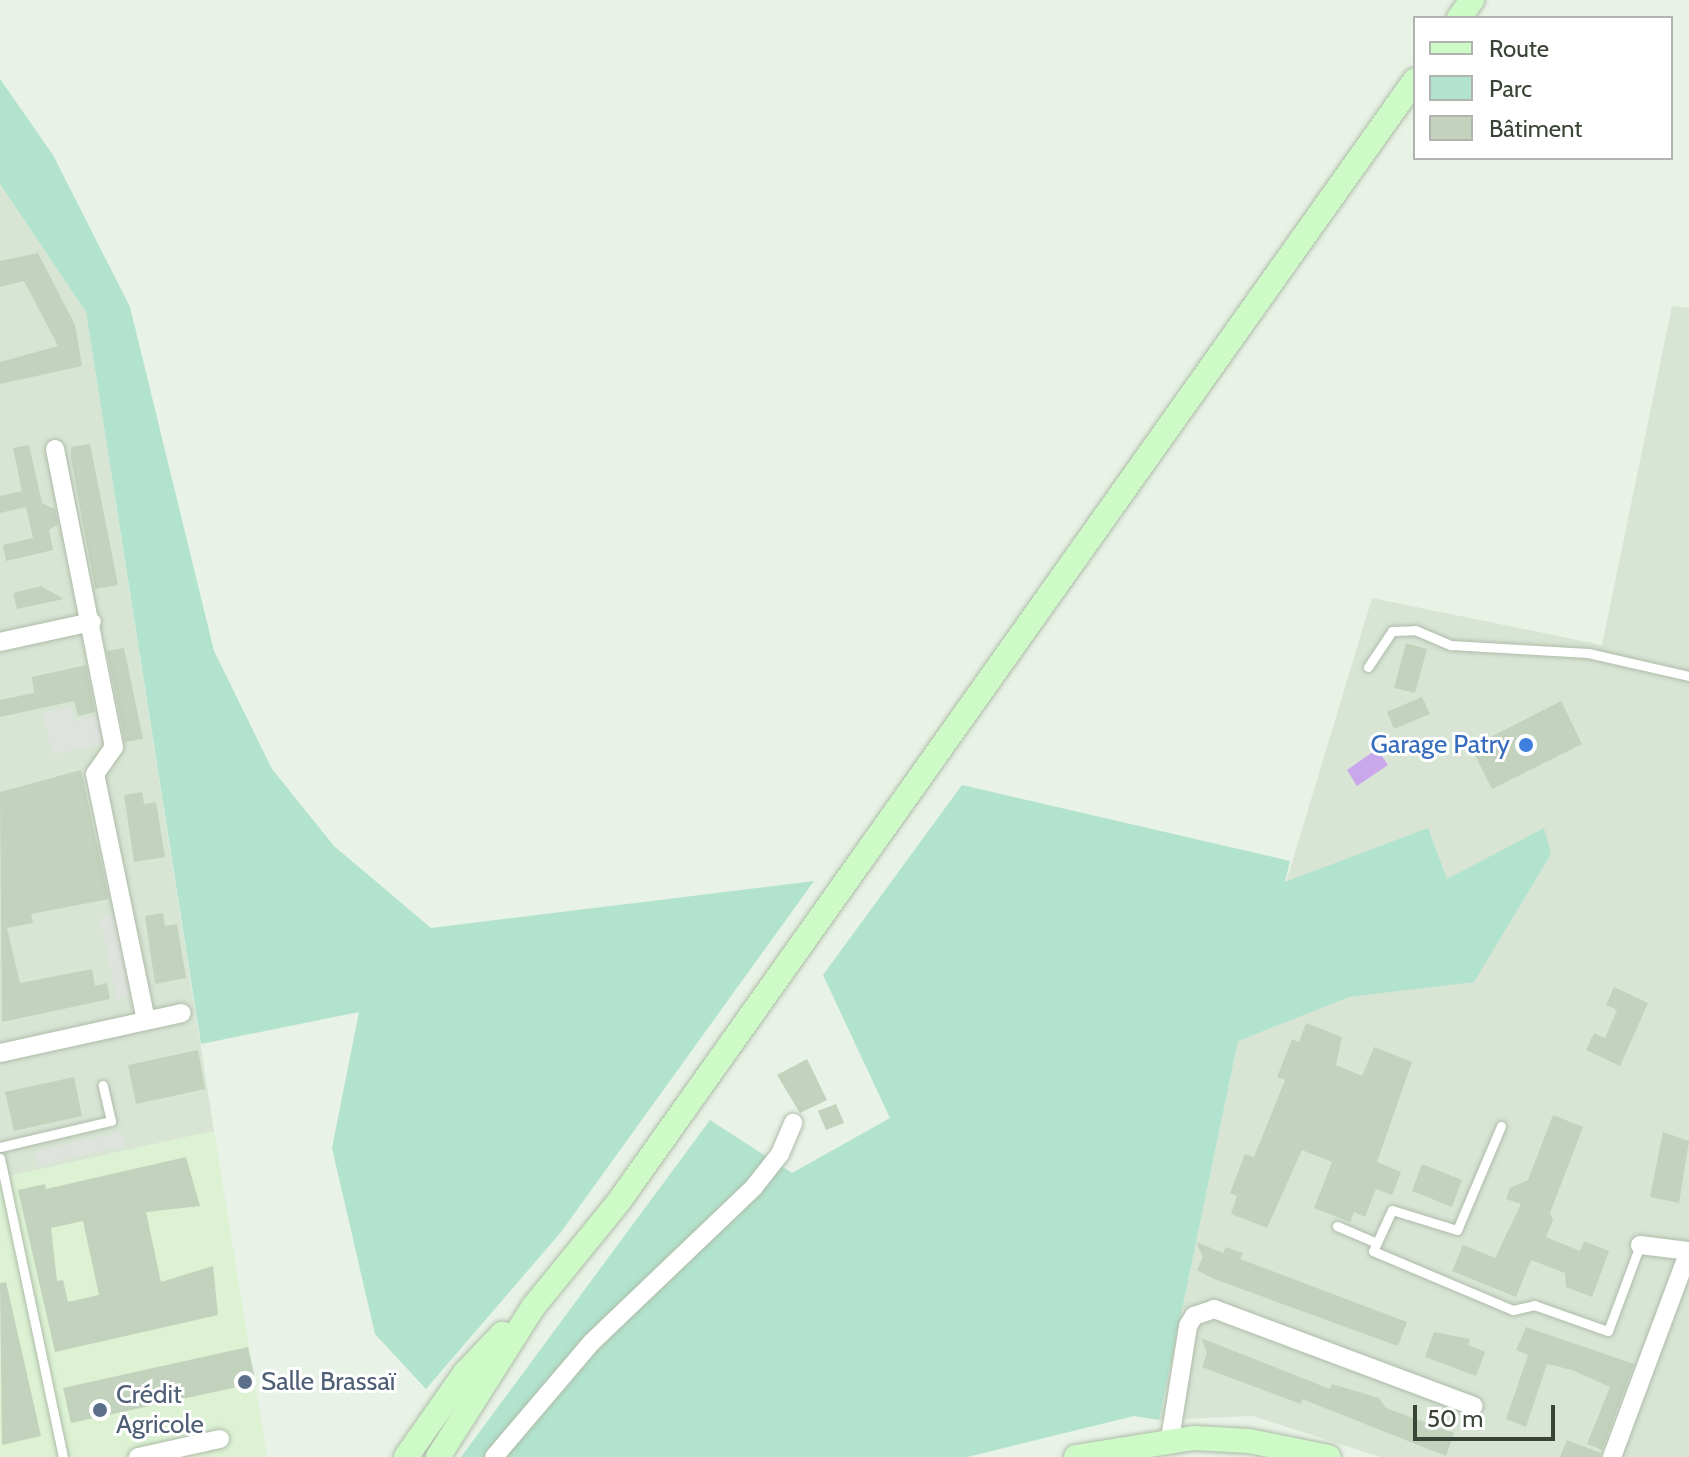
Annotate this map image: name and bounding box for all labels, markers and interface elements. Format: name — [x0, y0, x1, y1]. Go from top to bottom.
legend — [1413, 16, 1673, 160]
text: Route — [1489, 34, 1549, 63]
text: Parc — [1489, 74, 1532, 103]
text: Bâtiment — [1489, 114, 1582, 143]
place label: Garage Patry — [1371, 729, 1510, 761]
marker: Garage Patry — [1517, 736, 1535, 754]
place label: Salle Brassaï — [261, 1366, 395, 1398]
marker: Salle Brassaï — [236, 1373, 254, 1391]
place label: Crédit Agricole — [116, 1379, 204, 1440]
scale bar — [1417, 1389, 1559, 1439]
marker: Crédit Agricole — [91, 1401, 109, 1419]
text: 50 m — [1427, 1404, 1483, 1433]

